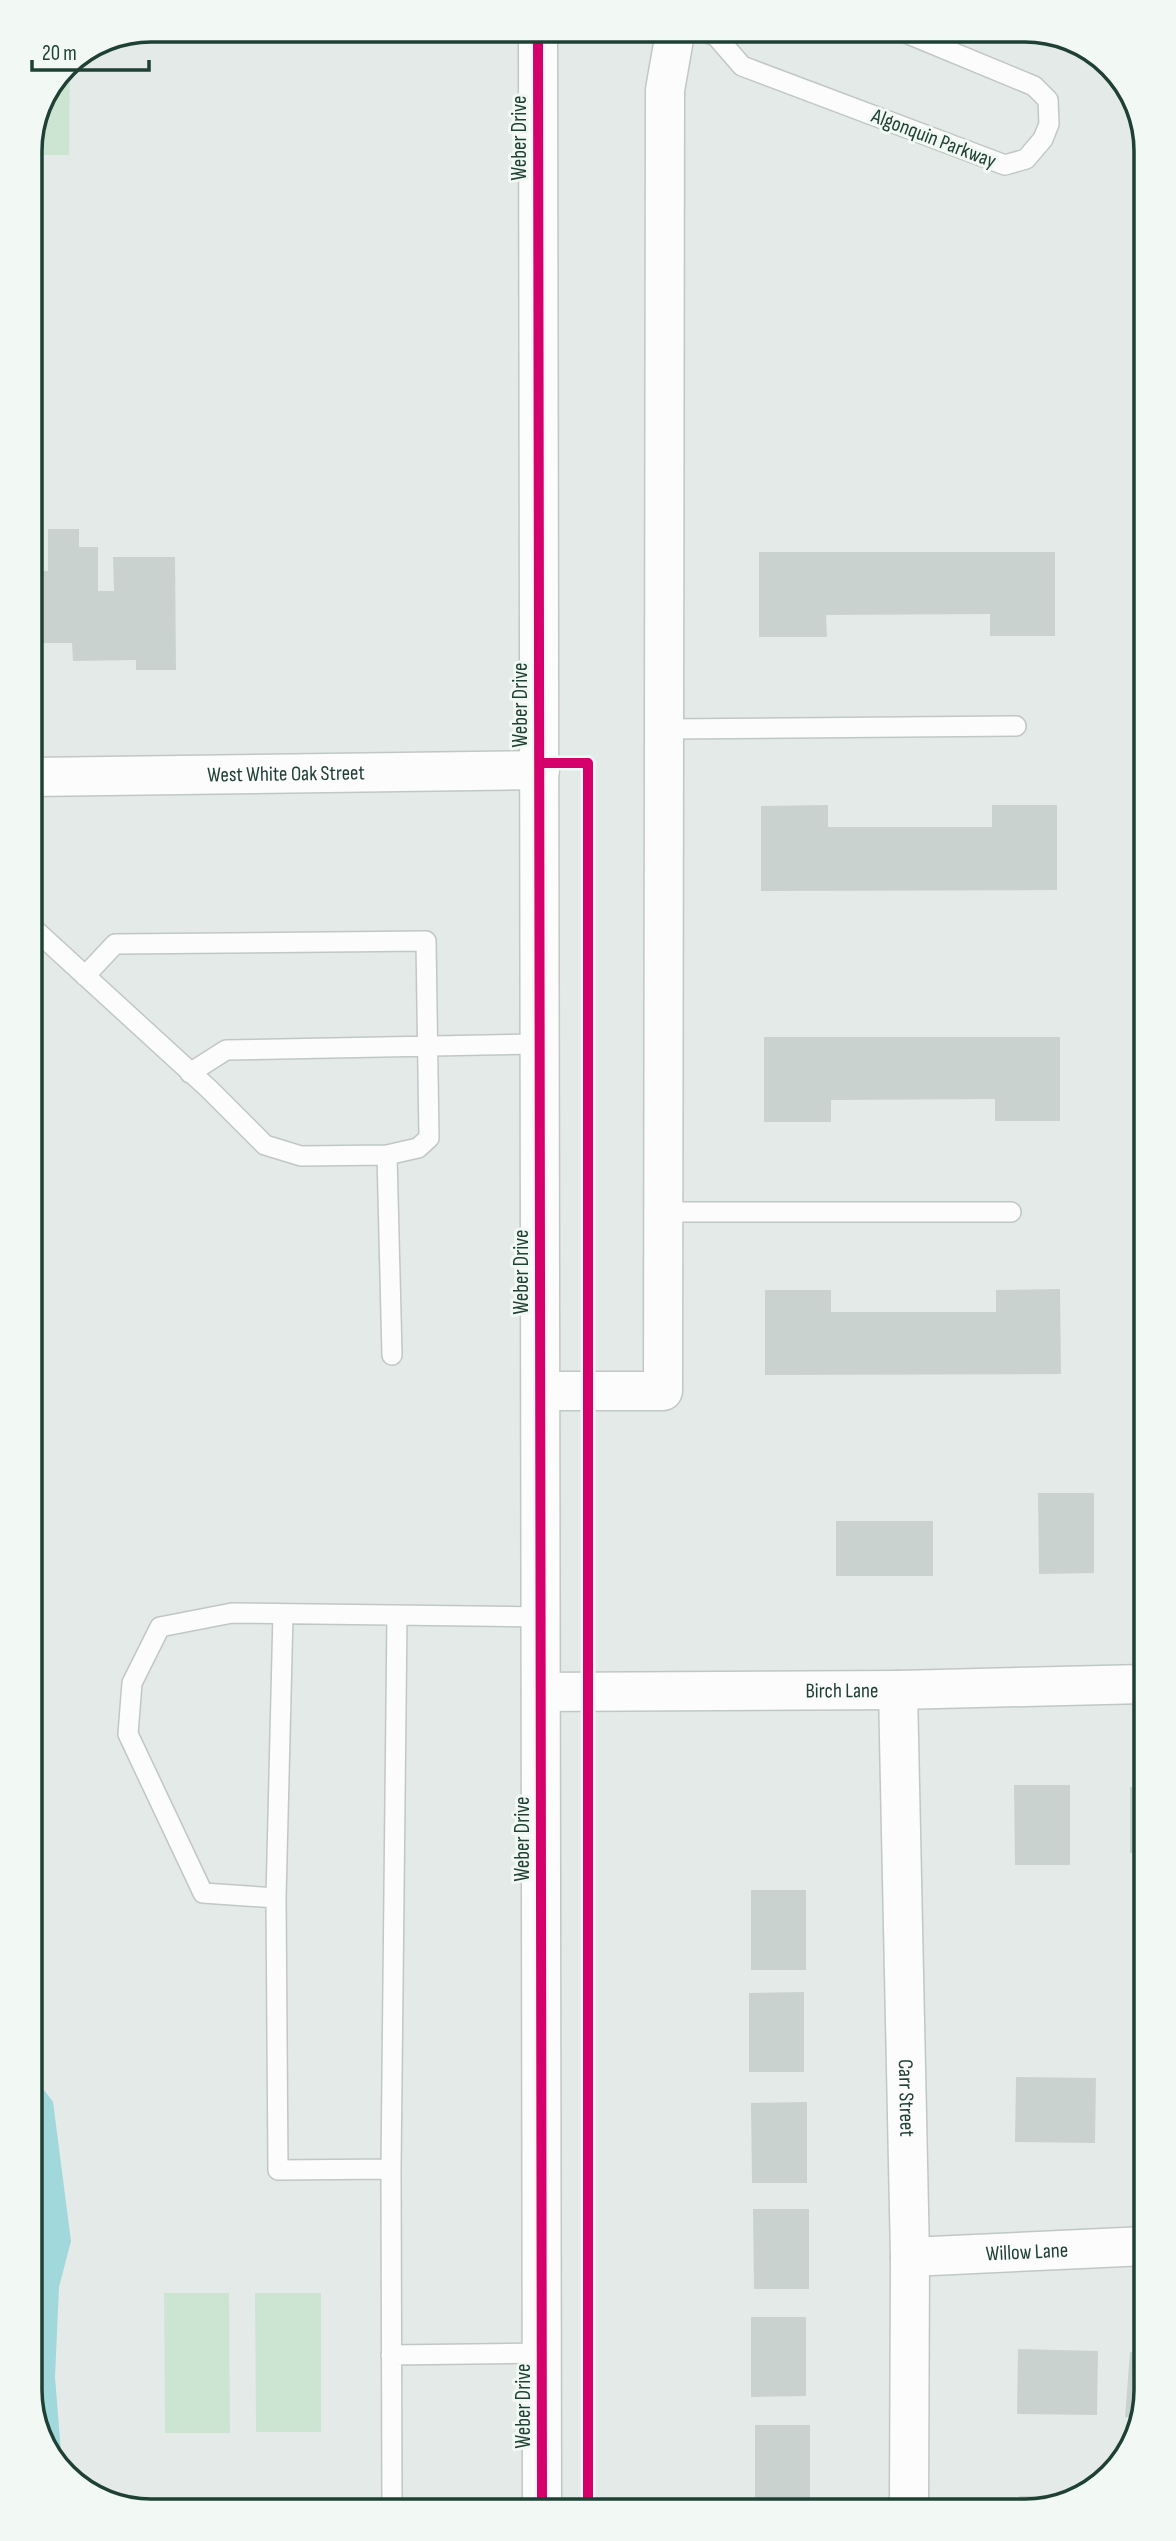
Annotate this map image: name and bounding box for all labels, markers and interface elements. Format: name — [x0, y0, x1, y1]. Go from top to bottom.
scale bar — [32, 28, 149, 72]
text: 20 m — [42, 41, 77, 66]
street label: Weber Drive — [507, 96, 532, 180]
street label: Algonquin Parkway — [867, 103, 1000, 174]
street label: Weber Drive — [508, 663, 533, 747]
street label: West White Oak Street — [207, 760, 365, 788]
street label: Weber Drive — [509, 1230, 534, 1314]
street label: Birch Lane — [805, 1678, 879, 1704]
street label: Weber Drive — [510, 1797, 535, 1881]
street label: Carr Street — [893, 2059, 919, 2137]
street label: Willow Lane — [985, 2238, 1069, 2266]
street label: Weber Drive — [511, 2364, 536, 2448]

